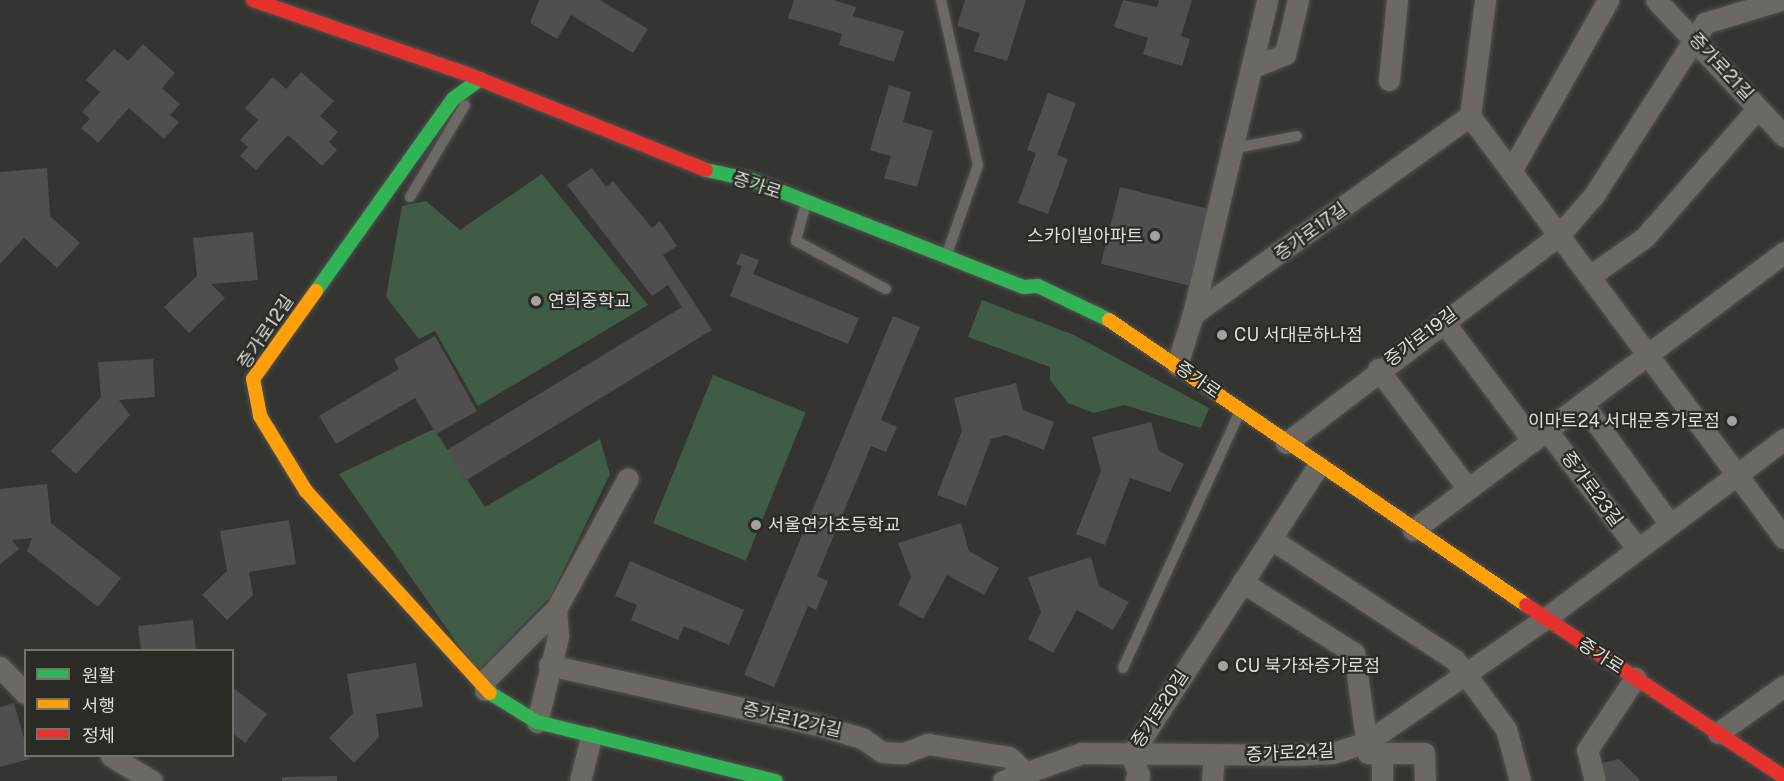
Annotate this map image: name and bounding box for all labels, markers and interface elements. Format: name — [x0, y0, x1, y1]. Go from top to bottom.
street label: 증가로21길 — [1684, 29, 1758, 105]
street label: 증가로 — [730, 168, 784, 204]
street label: 증가로17길 — [1271, 198, 1351, 266]
place label: 스카이빌아파트 — [1027, 225, 1143, 247]
marker: 스카이빌아파트 — [1148, 229, 1162, 243]
place label: 연희중학교 — [548, 290, 631, 312]
street label: 증가로12길 — [233, 291, 299, 373]
marker: 연희중학교 — [529, 294, 543, 308]
street label: 증가로19길 — [1381, 303, 1461, 371]
place label: CU 서대문하나점 — [1234, 324, 1363, 346]
marker: CU 서대문하나점 — [1215, 328, 1229, 342]
street label: 증가로 — [1171, 357, 1225, 403]
place label: 이마트24 서대문증가로점 — [1528, 410, 1720, 432]
marker: 이마트24 서대문증가로점 — [1725, 414, 1739, 428]
street label: 증가로23길 — [1557, 447, 1627, 531]
place label: 서울연가초등학교 — [768, 514, 900, 536]
marker: 서울연가초등학교 — [749, 518, 763, 532]
street label: 증가로 — [1574, 633, 1628, 679]
legend — [24, 649, 234, 757]
place label: CU 북가좌증가로점 — [1235, 655, 1380, 677]
marker: CU 북가좌증가로점 — [1216, 659, 1230, 673]
text: 원활 — [82, 665, 115, 686]
street label: 증가로20길 — [1127, 666, 1193, 752]
text: 서행 — [82, 695, 115, 716]
street label: 증가로12가길 — [740, 698, 844, 742]
text: 정체 — [82, 725, 115, 746]
street label: 증가로24길 — [1245, 740, 1335, 766]

